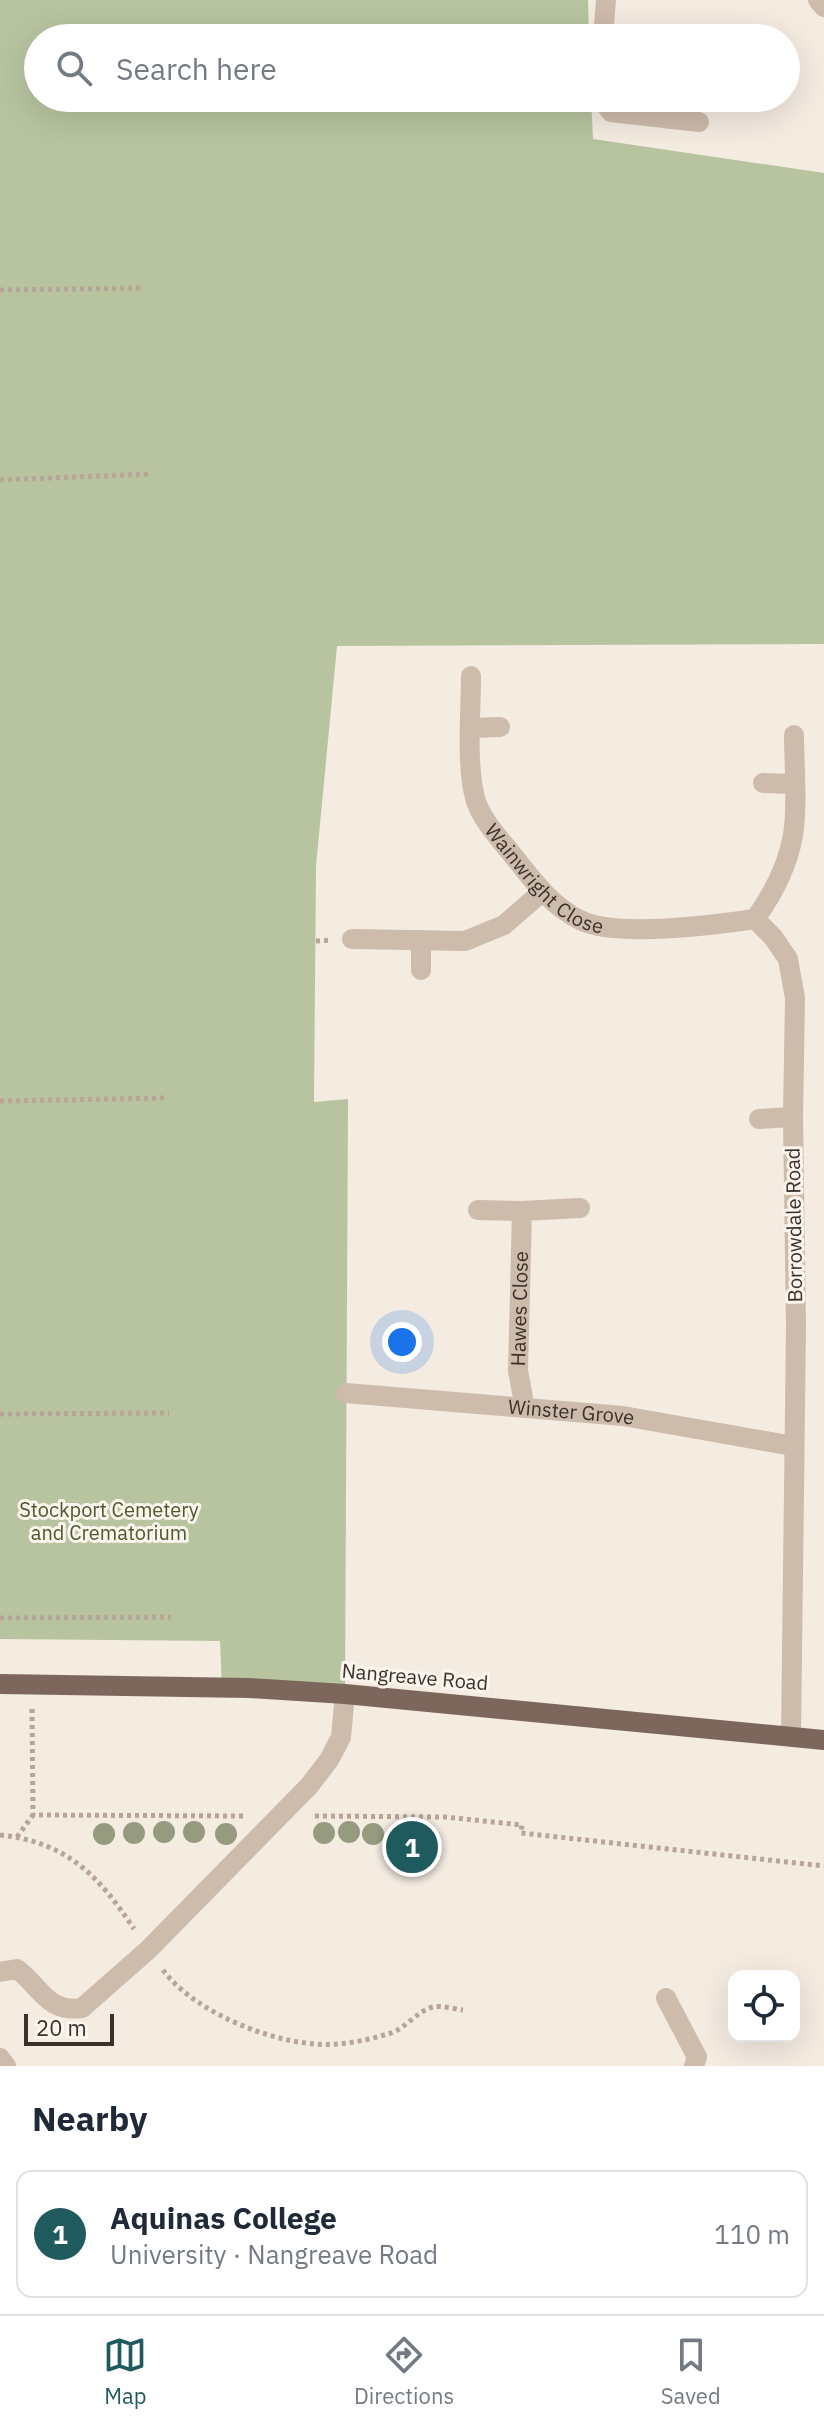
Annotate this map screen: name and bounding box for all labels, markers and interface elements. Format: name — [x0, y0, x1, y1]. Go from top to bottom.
search box — [24, 24, 800, 112]
icon: search — [52, 46, 96, 90]
text: Search here — [116, 49, 277, 88]
street label: Wainwright Close — [479, 818, 606, 940]
street label: Borrowdale Road — [779, 1147, 808, 1303]
street label: Hawes Close — [504, 1251, 534, 1367]
your location — [382, 1322, 422, 1362]
street label: Winster Grove — [507, 1393, 637, 1431]
park label: Stockport Cemetery and Crematorium — [19, 1496, 199, 1546]
street label: Nangreave Road — [341, 1657, 489, 1696]
pin: 1 — [386, 1817, 438, 1877]
map controls — [728, 1970, 800, 2042]
button: locate — [728, 1970, 800, 2042]
scale bar — [24, 2010, 114, 2046]
text: 20 m — [36, 2013, 87, 2042]
text: Nearby — [32, 2096, 147, 2140]
text: Aquinas College — [110, 2198, 337, 2237]
text: 1 — [52, 2217, 68, 2251]
text: 110 m — [714, 2217, 790, 2251]
text: University · Nangreave Road — [110, 2237, 438, 2271]
tab: Map — [103, 2333, 147, 2410]
tab: Directions — [354, 2333, 454, 2410]
tab: Saved — [661, 2333, 721, 2410]

